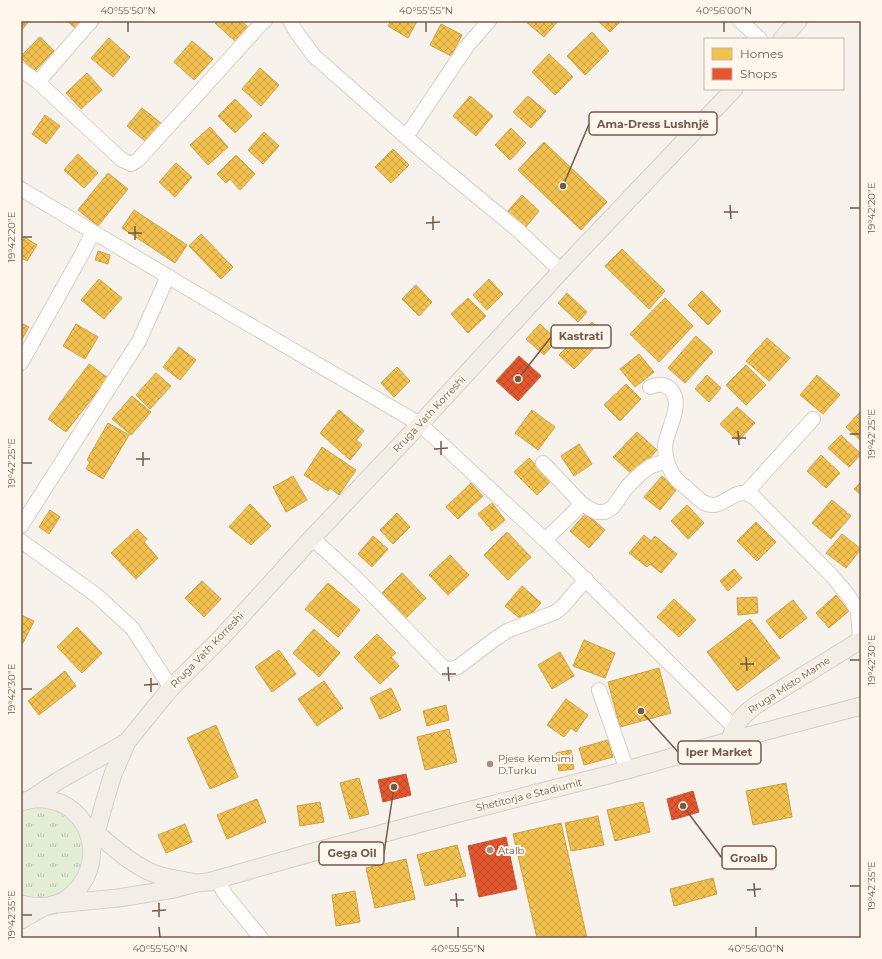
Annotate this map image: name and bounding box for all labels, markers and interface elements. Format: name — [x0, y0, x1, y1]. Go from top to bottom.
text: 40°55'50"N — [100, 4, 156, 17]
text: 40°55'55"N — [399, 4, 453, 17]
text: 40°56'00"N — [696, 4, 752, 17]
legend — [704, 38, 844, 90]
text: Homes — [740, 46, 783, 61]
text: Shops — [740, 66, 777, 81]
callout: Ama-Dress Lushnjë — [589, 112, 717, 135]
text: Ama-Dress Lushnjë — [596, 117, 709, 131]
text: 19°42'20"E — [865, 182, 878, 233]
text: 19°42'20"E — [5, 211, 18, 262]
callout: Kastrati — [551, 325, 611, 348]
text: Kastrati — [559, 329, 603, 343]
street label: Rruga Vath Korreshi — [390, 373, 468, 455]
text: 19°42'25"E — [865, 409, 878, 459]
text: 19°42'25"E — [5, 438, 18, 488]
street label: Rruga Vath Korreshi — [167, 609, 247, 691]
text: 19°42'30"E — [865, 634, 878, 685]
street label: Rruga Misto Mame — [745, 654, 833, 716]
text: 19°42'30"E — [5, 663, 18, 714]
callout: Iper Market — [678, 741, 761, 764]
text: Iper Market — [686, 745, 753, 759]
place label: Pjese Kembimi D.Turku — [498, 752, 574, 777]
marker: Pjese Kembimi D.Turku — [485, 759, 495, 769]
street label: Shetitorja e Stadiumit — [475, 776, 583, 814]
callout: Gega Oil — [319, 842, 384, 865]
place label: Atalb — [498, 844, 525, 857]
marker: Atalb — [485, 845, 495, 855]
text: Gega Oil — [328, 846, 376, 860]
callout: Groalb — [722, 846, 776, 869]
text: Groalb — [730, 851, 768, 865]
text: 19°42'35"E — [865, 861, 878, 911]
text: 19°42'35"E — [5, 890, 18, 940]
text: 40°55'50"N — [132, 942, 188, 955]
text: 40°55'55"N — [431, 942, 485, 955]
text: 40°56'00"N — [728, 942, 784, 955]

